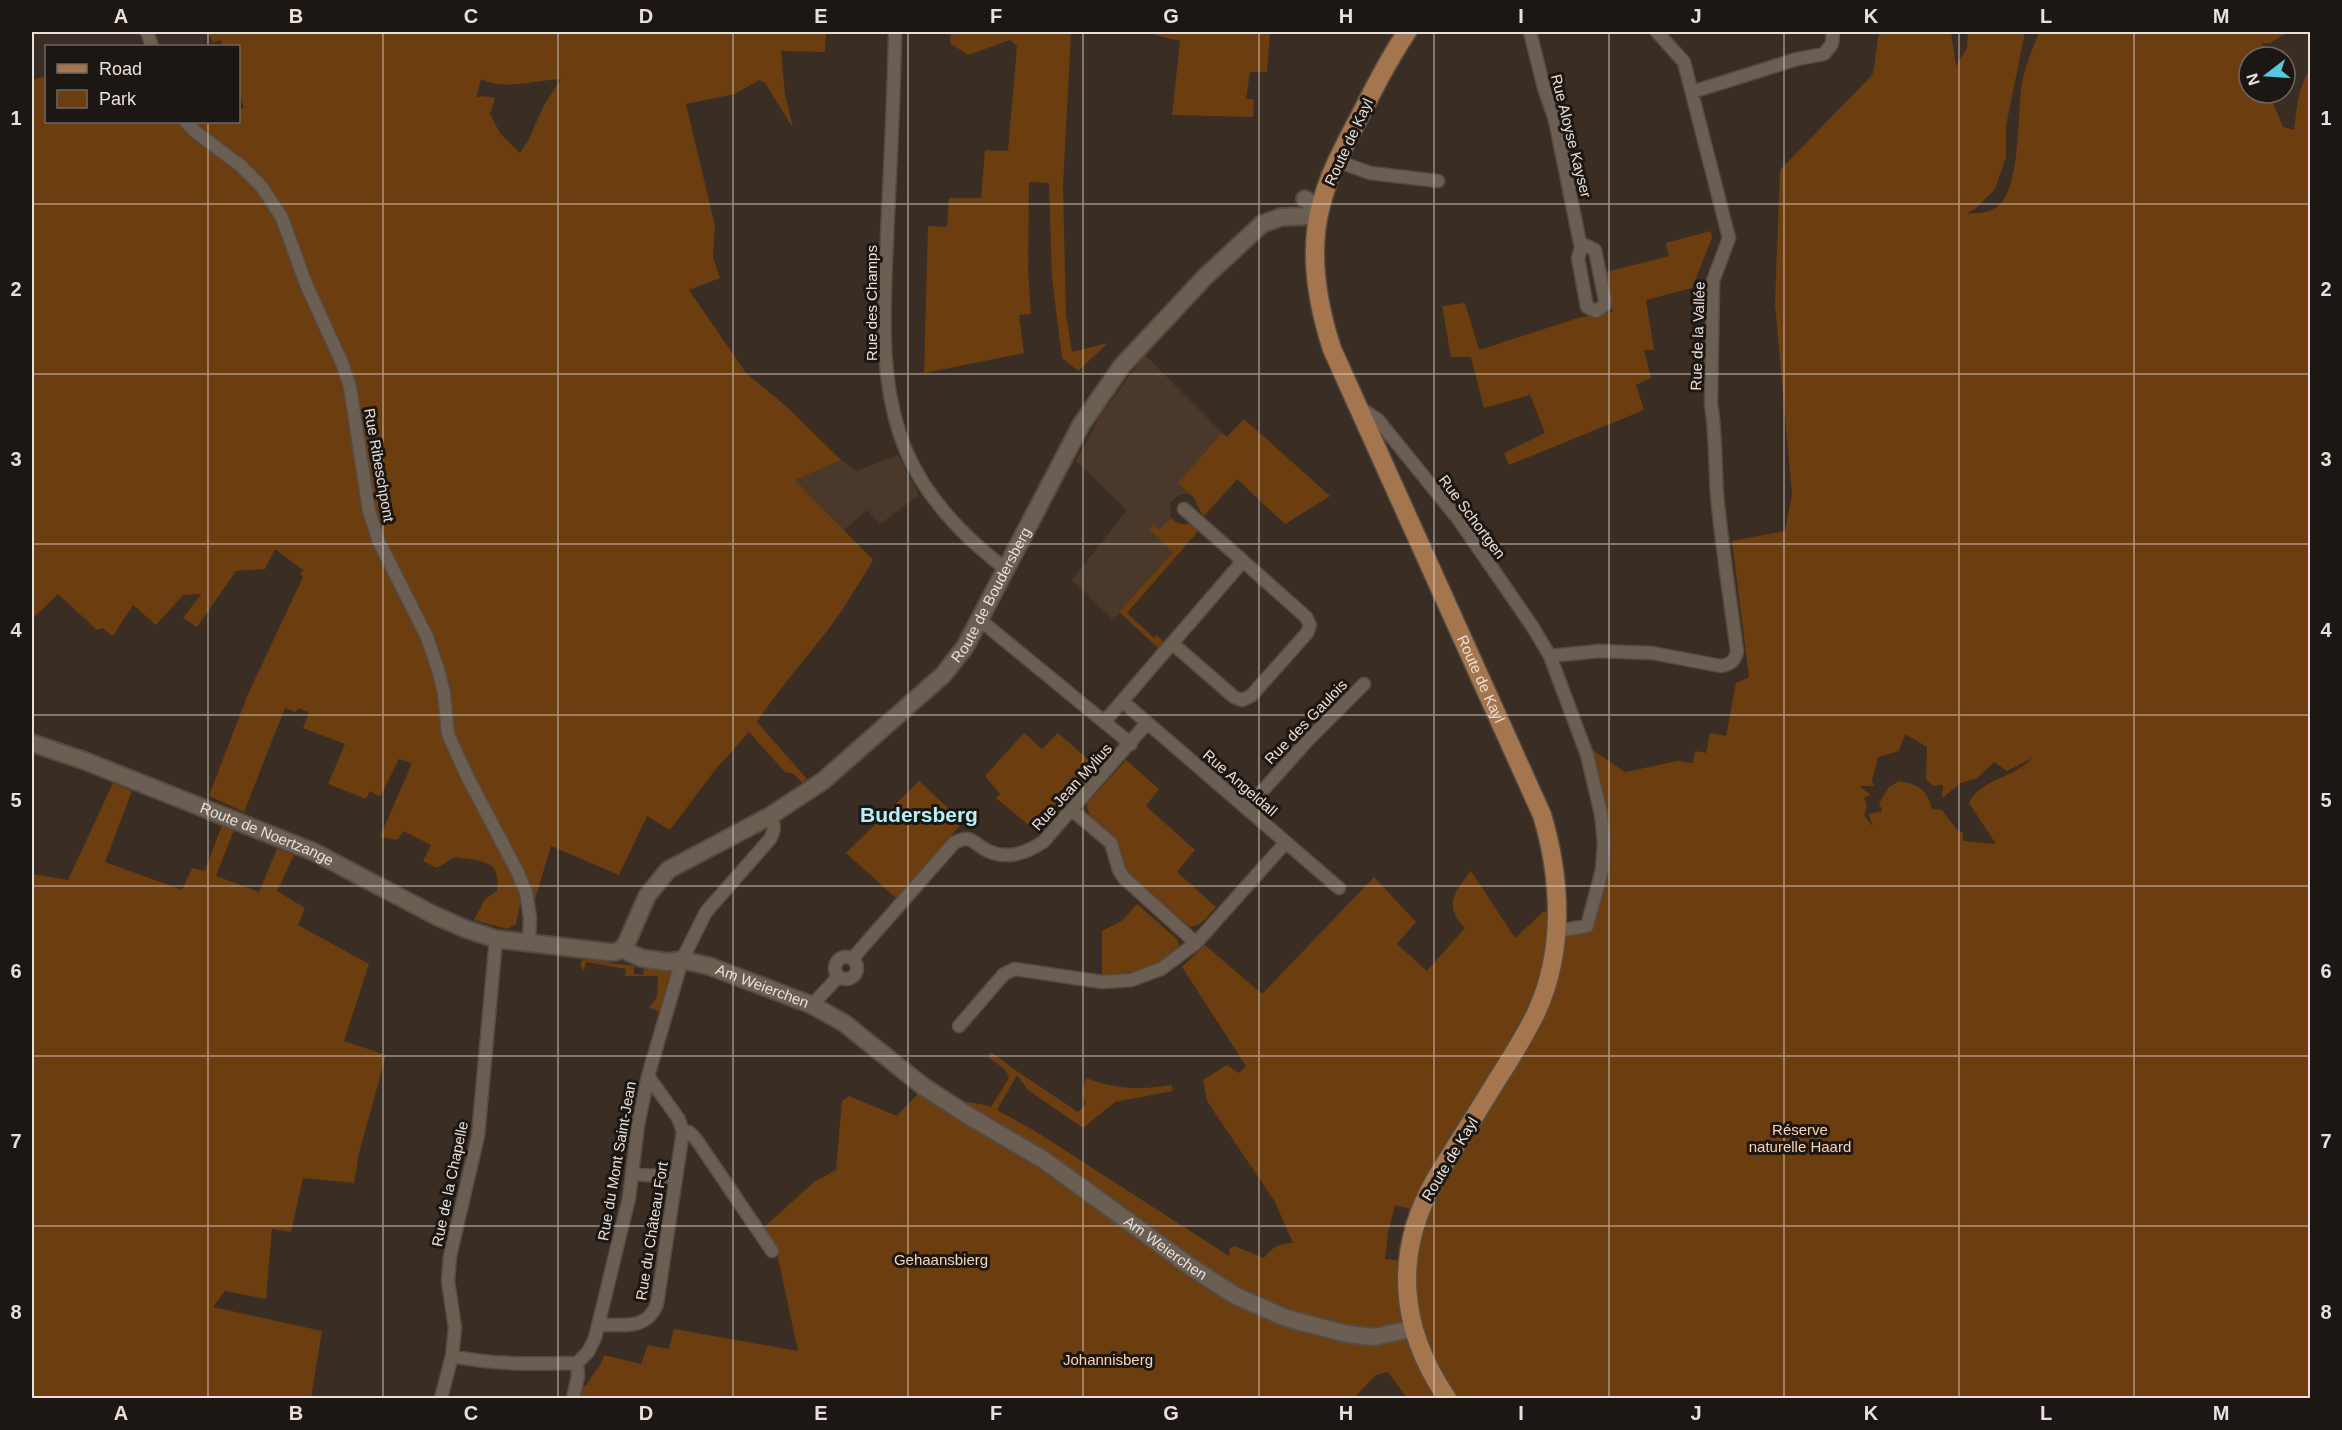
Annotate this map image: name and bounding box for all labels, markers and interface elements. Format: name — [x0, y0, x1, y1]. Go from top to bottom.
text: A — [114, 5, 128, 27]
text: B — [289, 5, 303, 27]
text: C — [464, 5, 478, 27]
text: D — [639, 5, 653, 27]
text: E — [814, 5, 828, 27]
text: F — [990, 5, 1002, 27]
text: G — [1163, 5, 1179, 27]
text: H — [1339, 5, 1353, 27]
text: I — [1518, 5, 1524, 27]
text: J — [1690, 5, 1702, 27]
text: K — [1864, 5, 1879, 27]
text: L — [2040, 5, 2052, 27]
text: M — [2213, 5, 2229, 27]
legend — [45, 45, 240, 123]
north arrow — [2237, 45, 2297, 105]
text: Road — [99, 59, 142, 79]
text: N — [2243, 71, 2263, 87]
street label: Rue Aloyse Kayser — [1548, 72, 1595, 199]
text: Park — [99, 89, 137, 109]
street label: Route de Kayl — [1321, 95, 1376, 188]
text: 1 — [10, 107, 22, 129]
text: 1 — [2320, 107, 2332, 129]
street label: Rue des Champs — [863, 245, 880, 361]
text: 2 — [10, 278, 22, 300]
text: 2 — [2320, 278, 2332, 300]
street label: Rue de la Vallée — [1687, 281, 1708, 391]
street label: Rue Ribeschpont — [361, 407, 398, 524]
text: 3 — [10, 448, 22, 470]
text: 3 — [2320, 448, 2332, 470]
street label: Rue Schortgen — [1435, 472, 1509, 562]
street label: Route de Boudersberg — [947, 524, 1034, 666]
text: 4 — [10, 619, 22, 641]
text: 4 — [2320, 619, 2332, 641]
street label: Route de Kayl — [1454, 632, 1508, 725]
street label: Rue des Gaulois — [1261, 676, 1350, 767]
street label: Rue Jean Mylius — [1028, 740, 1115, 834]
street label: Rue Angeldall — [1200, 746, 1281, 819]
text: 5 — [10, 789, 22, 811]
text: 5 — [2320, 789, 2332, 811]
street label: Route de Noertzange — [198, 799, 337, 869]
district label: Budersberg — [860, 803, 978, 826]
text: 6 — [10, 960, 22, 982]
street label: Am Weierchen — [713, 960, 811, 1011]
text: 6 — [2320, 960, 2332, 982]
street label: Rue du Mont Saint-Jean — [594, 1080, 639, 1242]
street label: Route de Kayl — [1418, 1114, 1481, 1204]
street label: Rue de la Chapelle — [428, 1120, 471, 1248]
park label: Réserve naturelle Haard — [1749, 1121, 1851, 1155]
text: 7 — [10, 1130, 22, 1152]
text: 7 — [2320, 1130, 2332, 1152]
street label: Rue du Château Fort — [632, 1160, 671, 1301]
street label: Am Weierchen — [1121, 1212, 1210, 1283]
park label: Gehaansbierg — [894, 1251, 988, 1268]
text: 8 — [10, 1301, 22, 1323]
text: 8 — [2320, 1301, 2332, 1323]
park label: Johannisberg — [1063, 1351, 1153, 1368]
text: A — [114, 1402, 128, 1424]
text: B — [289, 1402, 303, 1424]
text: C — [464, 1402, 478, 1424]
text: D — [639, 1402, 653, 1424]
text: E — [814, 1402, 828, 1424]
text: F — [990, 1402, 1002, 1424]
text: G — [1163, 1402, 1179, 1424]
text: H — [1339, 1402, 1353, 1424]
text: I — [1518, 1402, 1524, 1424]
text: J — [1690, 1402, 1702, 1424]
text: K — [1864, 1402, 1879, 1424]
text: L — [2040, 1402, 2052, 1424]
text: M — [2213, 1402, 2229, 1424]

